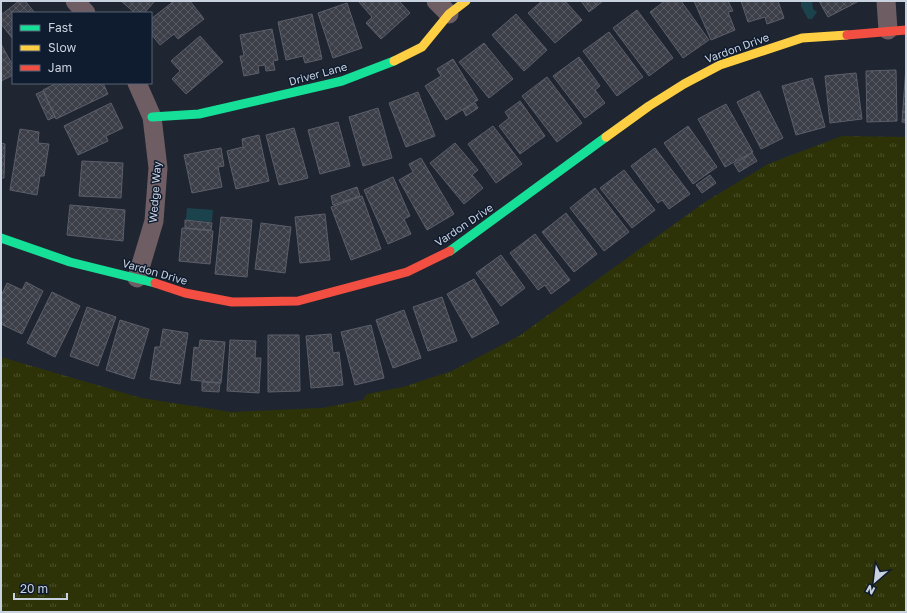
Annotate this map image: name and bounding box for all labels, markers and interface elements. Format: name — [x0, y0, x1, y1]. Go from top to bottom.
legend — [12, 12, 152, 84]
text: Fast — [48, 20, 73, 35]
street label: Vardon Drive — [703, 30, 771, 65]
text: Slow — [48, 40, 76, 55]
street label: Driver Lane — [287, 59, 349, 88]
text: Jam — [48, 60, 72, 75]
street label: Wedge Way — [146, 161, 163, 223]
street label: Vardon Drive — [432, 200, 495, 249]
street label: Vardon Drive — [121, 256, 189, 287]
north arrow — [855, 561, 895, 601]
scale bar — [14, 575, 67, 601]
text: 20 m — [20, 581, 48, 596]
text: N — [863, 583, 877, 598]

